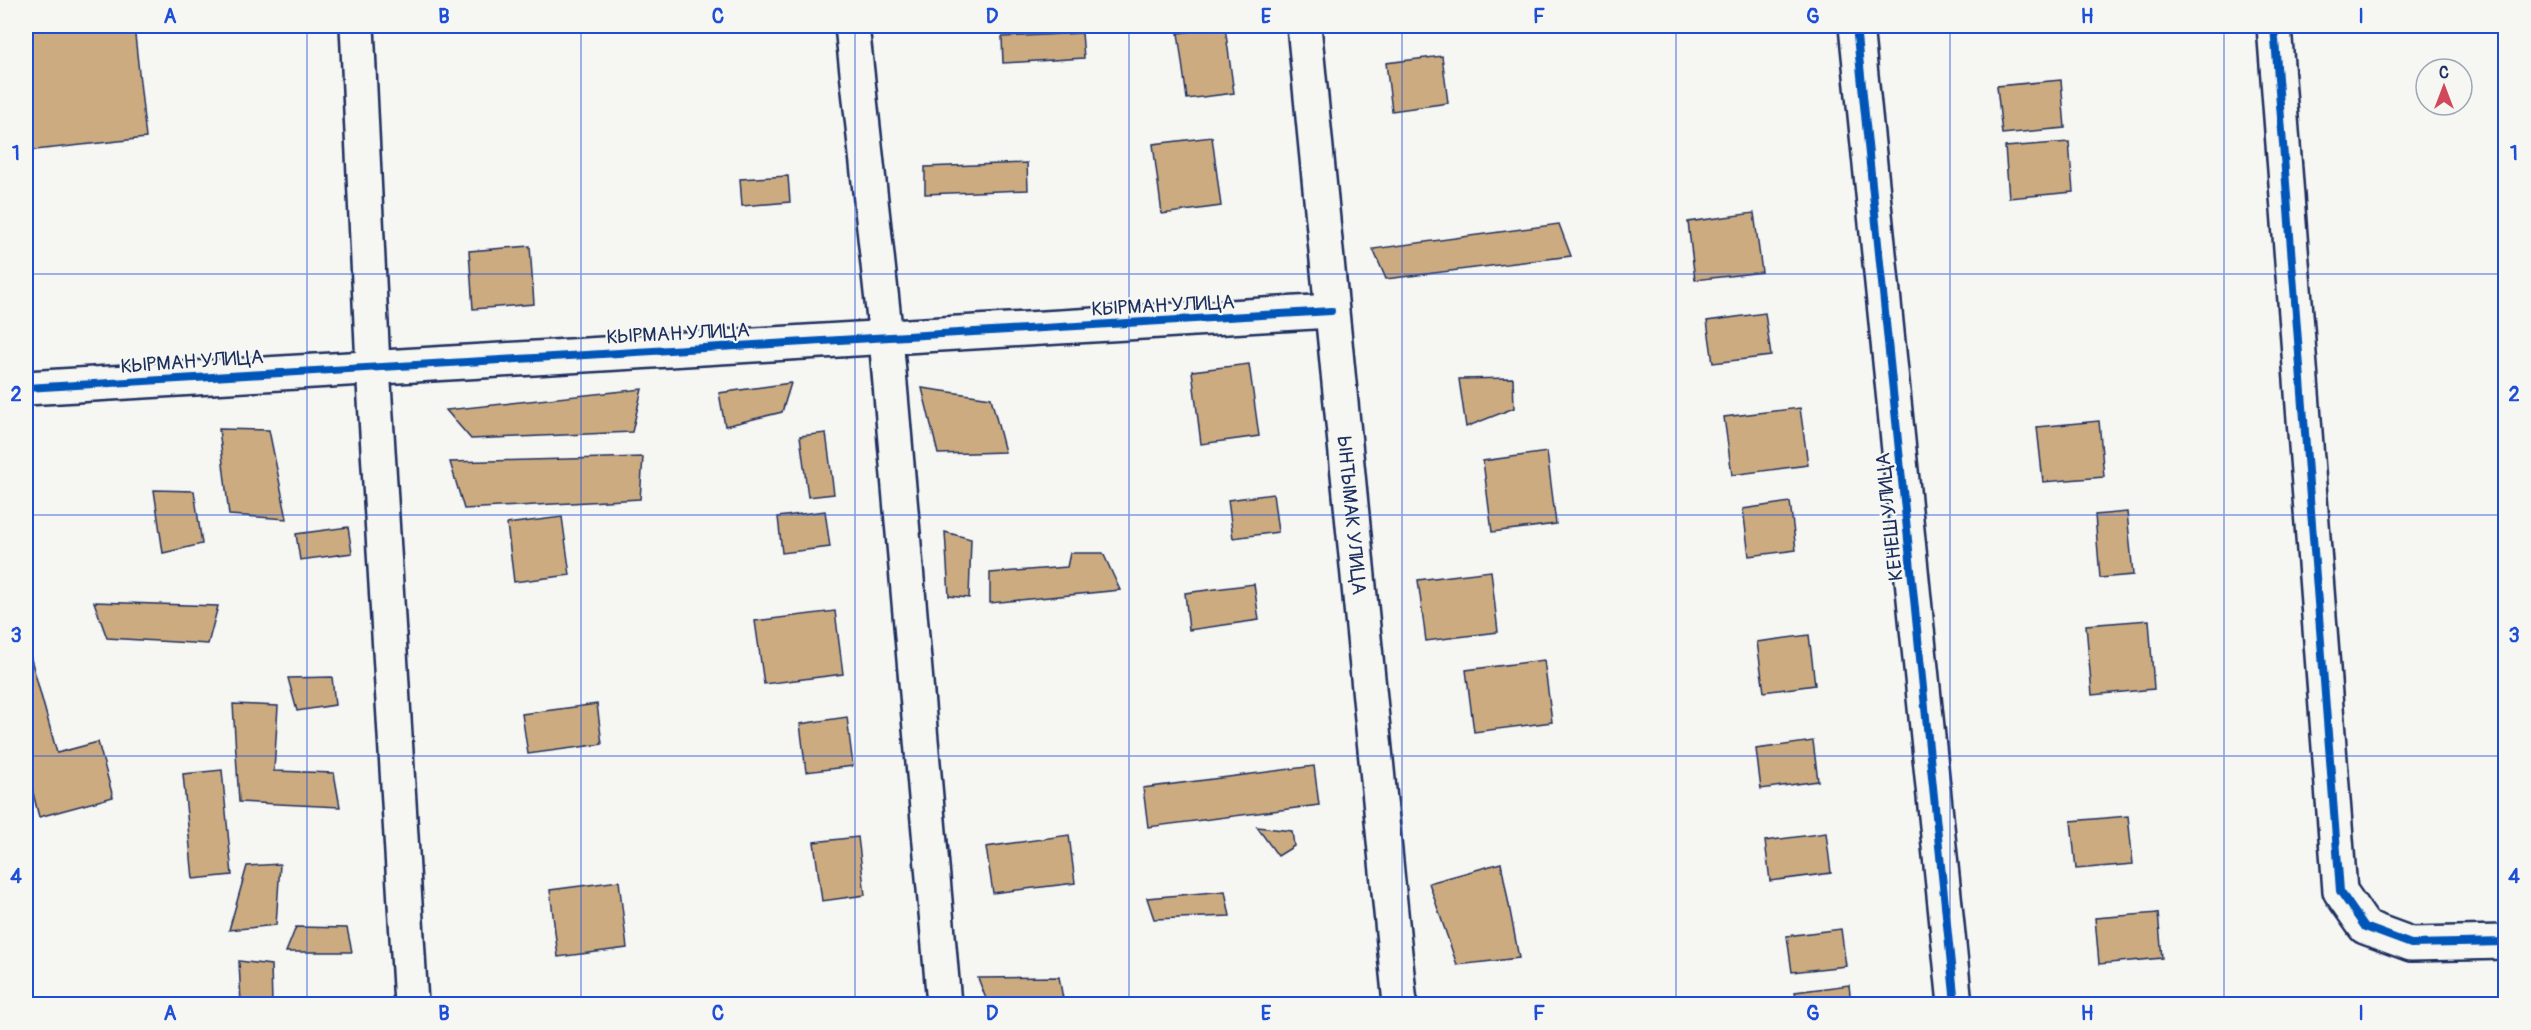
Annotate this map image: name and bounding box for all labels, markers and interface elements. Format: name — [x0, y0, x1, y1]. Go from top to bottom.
text: A — [164, 4, 177, 29]
text: B — [438, 4, 450, 29]
text: C — [712, 4, 724, 29]
text: D — [986, 4, 999, 29]
text: E — [1261, 4, 1272, 29]
text: F — [1533, 4, 1545, 29]
text: G — [1806, 4, 1820, 29]
text: H — [2081, 4, 2094, 29]
text: I — [2358, 4, 2364, 29]
north arrow — [2414, 57, 2474, 117]
text: С — [2439, 63, 2449, 83]
text: 1 — [12, 141, 20, 166]
text: 1 — [2510, 141, 2518, 166]
street label: КЫРМАН УЛИЦА — [1091, 289, 1235, 322]
street label: КЫРМАН УЛИЦА — [606, 317, 750, 350]
street label: КЫРМАН УЛИЦА — [120, 344, 264, 379]
text: 2 — [10, 382, 22, 407]
text: 2 — [2508, 382, 2520, 407]
street label: ЫНТЫМАК УЛИЦА — [1331, 435, 1372, 596]
street label: КЕНЕШ УЛИЦА — [1870, 452, 1909, 582]
text: 3 — [10, 623, 22, 648]
text: 3 — [2508, 623, 2520, 648]
text: 4 — [10, 864, 22, 889]
text: 4 — [2508, 864, 2520, 889]
text: A — [164, 1001, 177, 1026]
text: B — [438, 1001, 450, 1026]
text: C — [712, 1001, 724, 1026]
text: D — [986, 1001, 999, 1026]
text: E — [1261, 1001, 1272, 1026]
text: F — [1533, 1001, 1545, 1026]
text: G — [1806, 1001, 1820, 1026]
text: H — [2081, 1001, 2094, 1026]
text: I — [2358, 1001, 2364, 1026]

